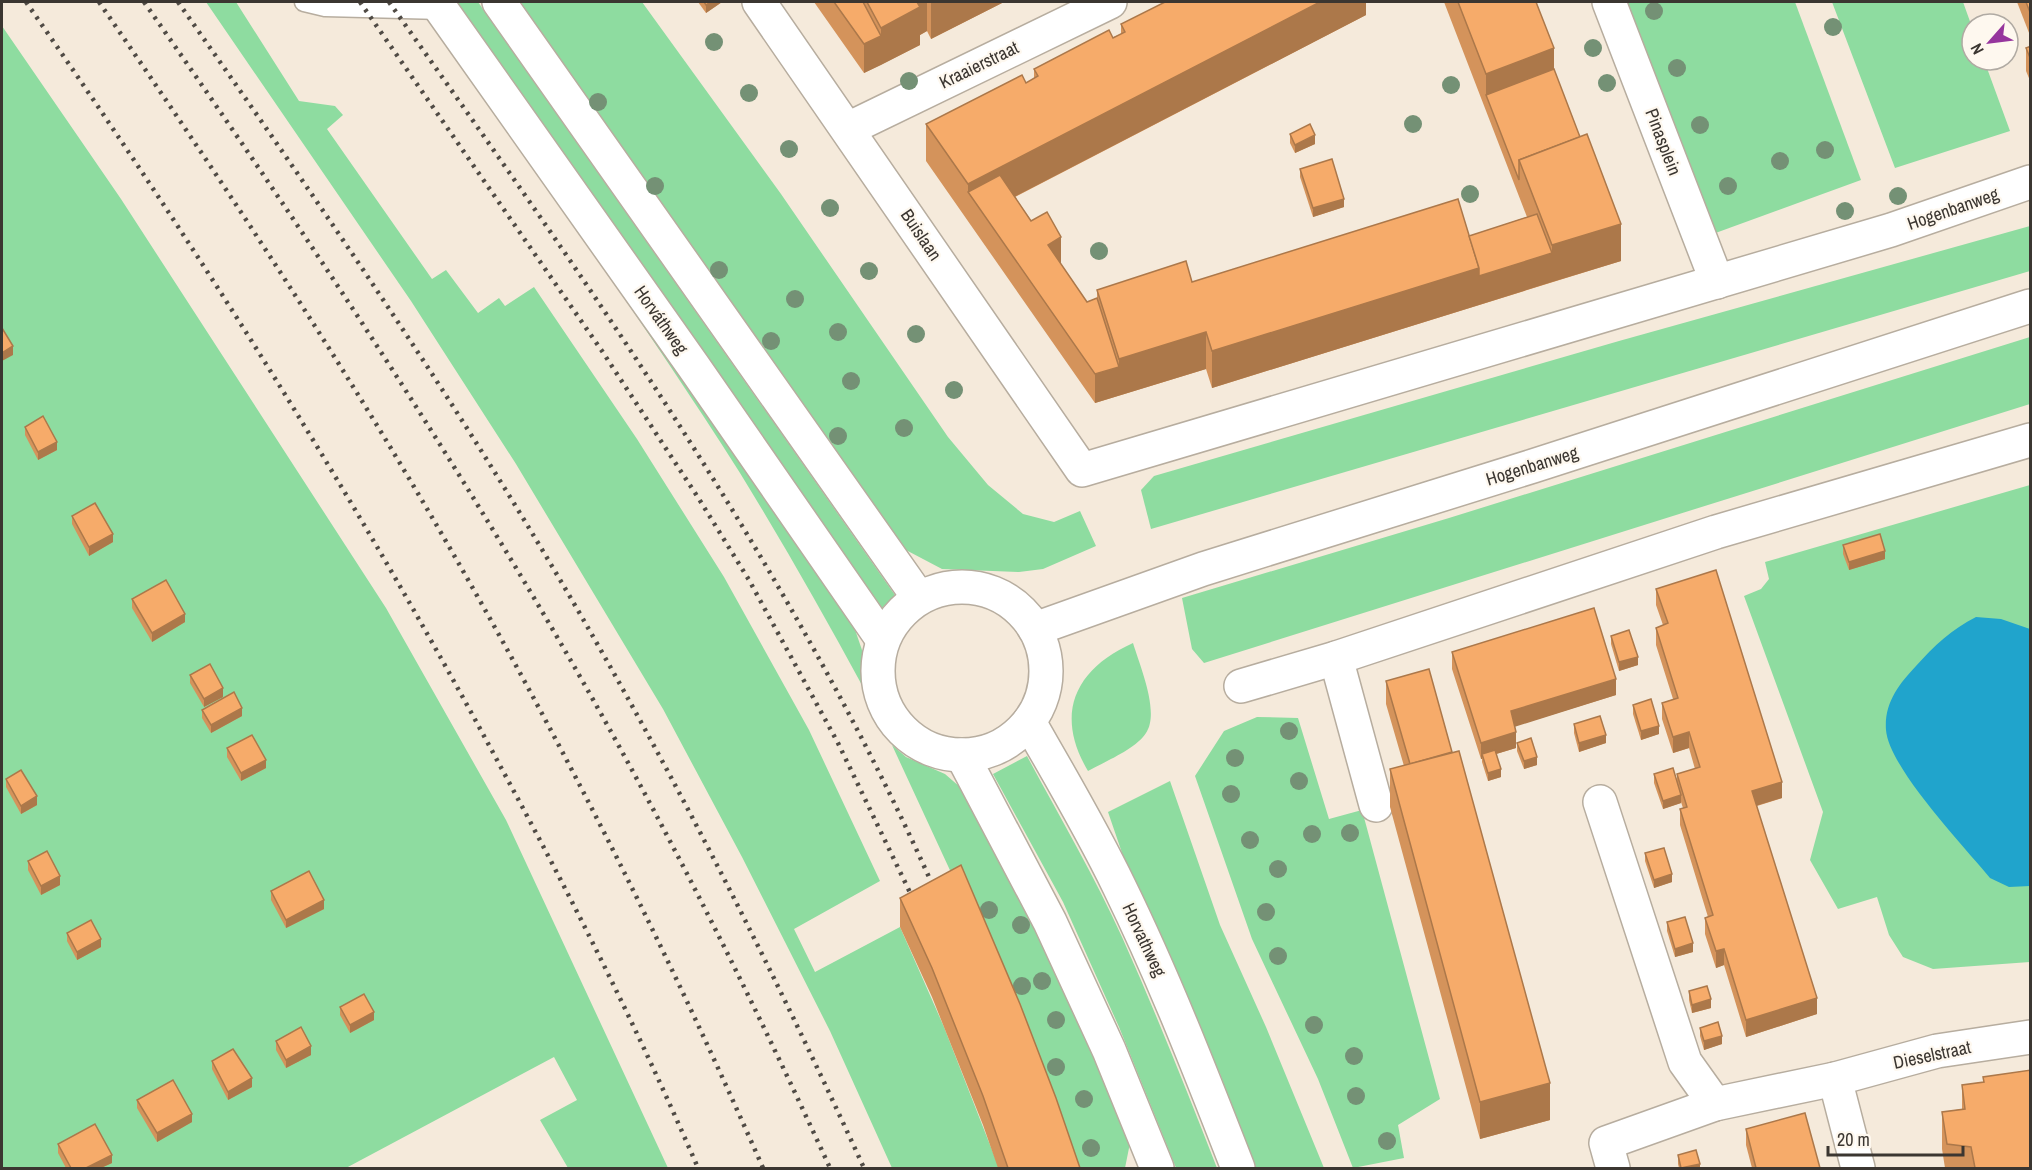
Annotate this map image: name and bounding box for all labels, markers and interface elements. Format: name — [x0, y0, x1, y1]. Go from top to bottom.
north arrow — [1960, 12, 2020, 72]
street label: Kraaierstraat — [935, 35, 1023, 94]
text: N — [1965, 40, 1989, 58]
street label: Pinasplein — [1639, 105, 1688, 179]
street label: Hogenbanweg — [1904, 181, 2003, 236]
street label: Buislaan — [895, 204, 948, 266]
street label: Horváthweg — [629, 280, 695, 360]
street label: Hogenbanweg — [1483, 439, 1582, 491]
street label: Horvathweg — [1116, 899, 1173, 981]
street label: Dieselstraat — [1891, 1034, 1973, 1075]
scale bar — [1828, 1119, 1963, 1157]
text: 20 m — [1837, 1127, 1870, 1152]

